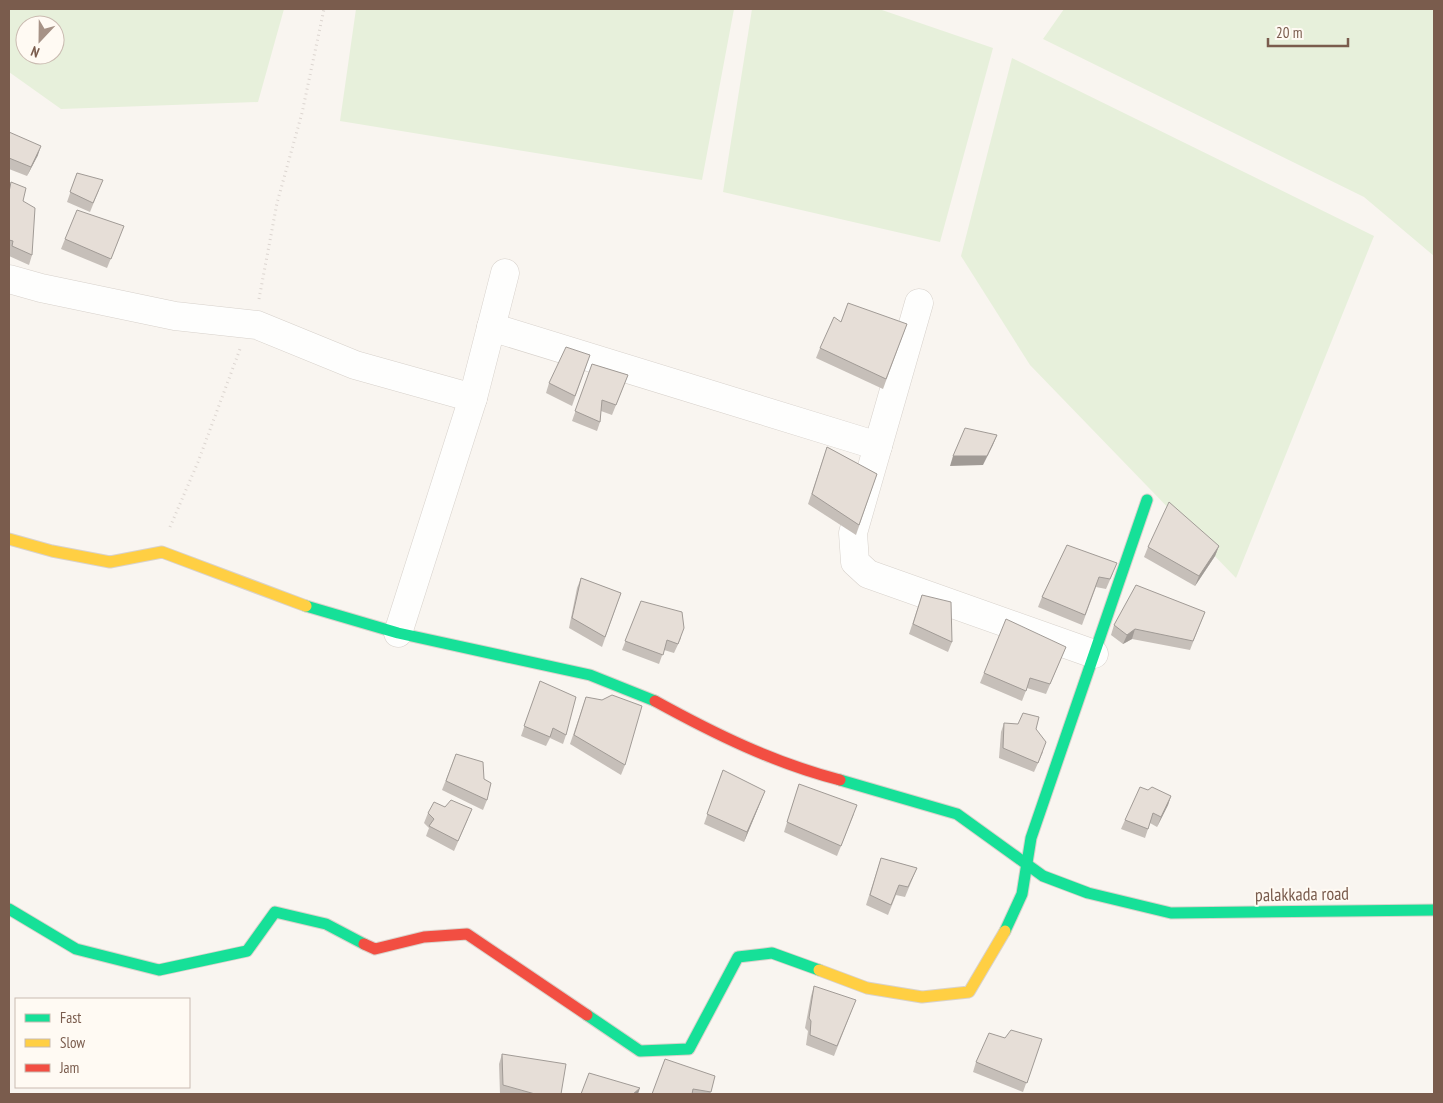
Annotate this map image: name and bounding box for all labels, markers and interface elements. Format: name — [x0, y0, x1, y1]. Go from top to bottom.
north arrow — [15, 15, 65, 65]
scale bar — [1268, 15, 1348, 47]
text: 20 m — [1276, 23, 1302, 42]
text: N — [28, 42, 42, 62]
street label: palakkada road — [1255, 882, 1349, 906]
legend — [15, 998, 190, 1088]
text: Fast — [60, 1008, 81, 1027]
text: Slow — [60, 1033, 85, 1052]
text: Jam — [59, 1058, 79, 1077]

